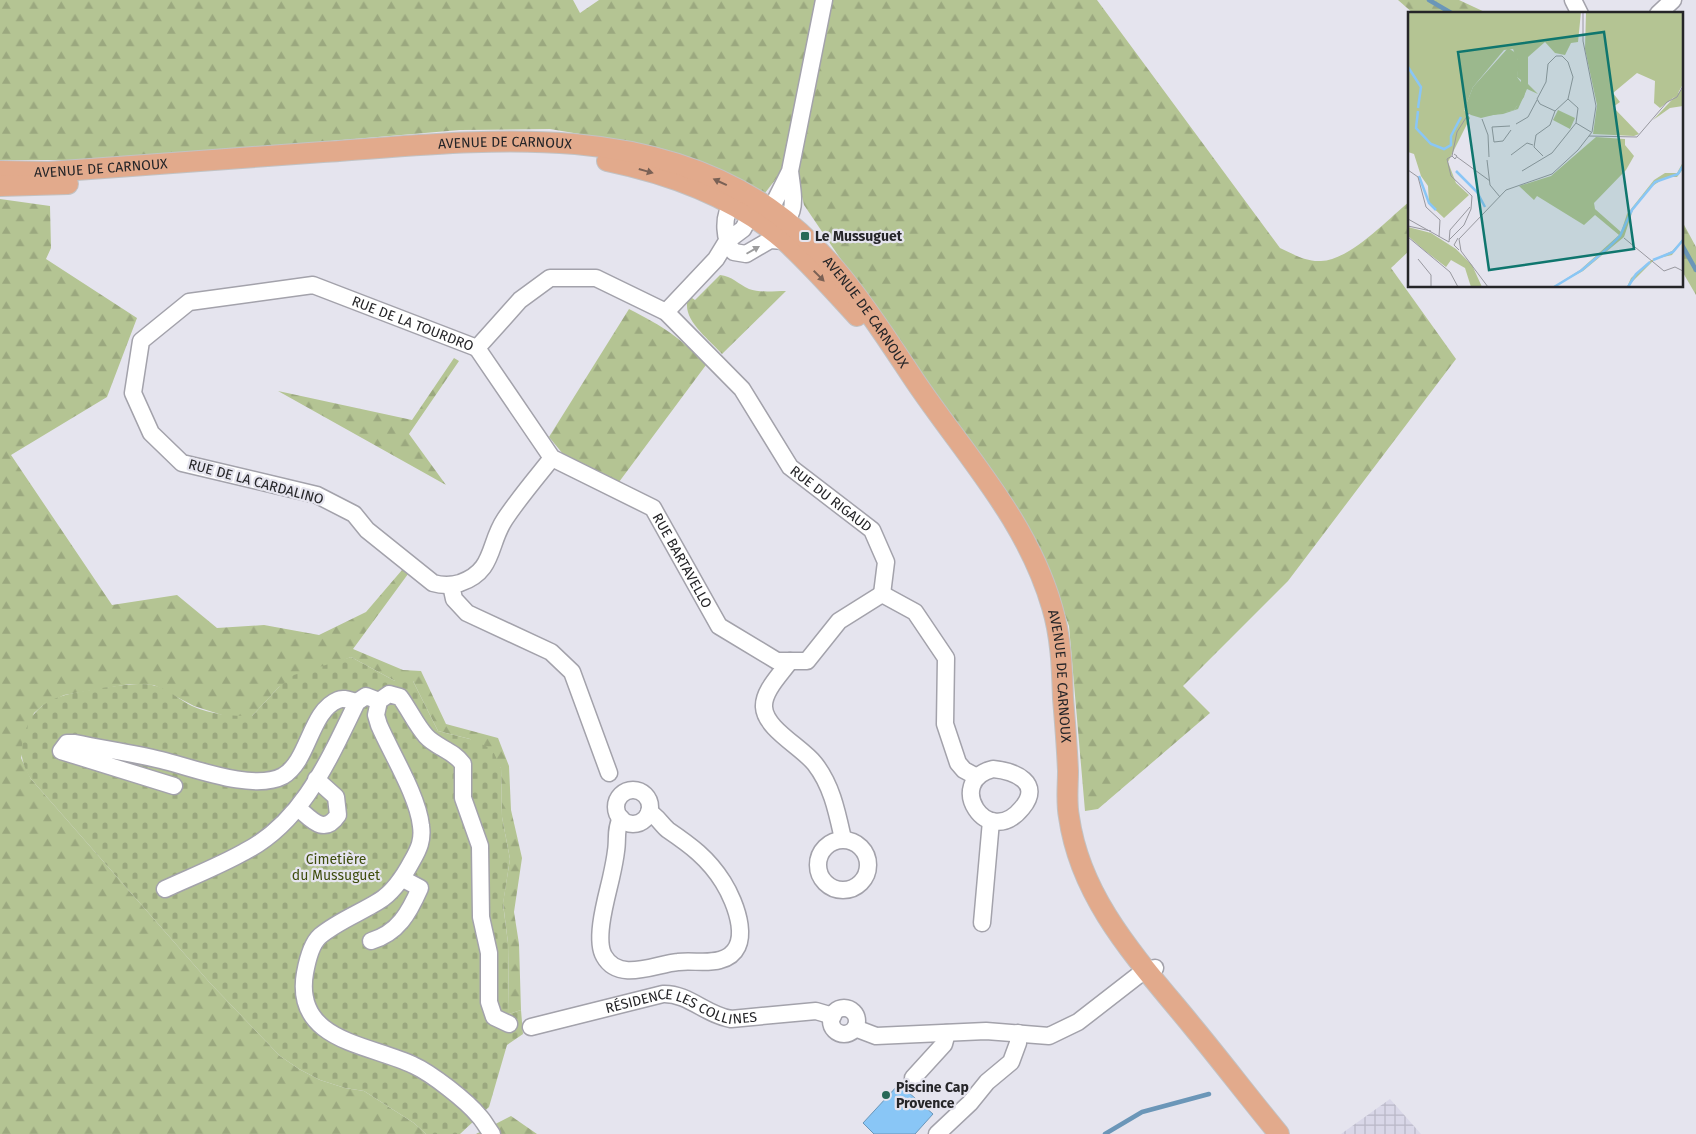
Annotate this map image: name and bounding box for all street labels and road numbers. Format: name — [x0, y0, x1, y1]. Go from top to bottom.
street label: AVENUE DE CARNOUX — [438, 133, 573, 152]
street label: AVENUE DE CARNOUX — [34, 155, 169, 181]
street label: AVENUE DE CARNOUX — [820, 253, 913, 371]
street label: RUE DE LA TOURDRO — [349, 292, 476, 354]
street label: RUE DE LA CARDALINO — [187, 456, 325, 508]
street label: RUE DU RIGAUD — [787, 462, 875, 535]
street label: RUE BARTAVELLO — [649, 510, 716, 611]
street label: AVENUE DE CARNOUX — [1045, 608, 1075, 744]
street label: RÉSIDENCE LES COLLINES — [603, 985, 758, 1028]

